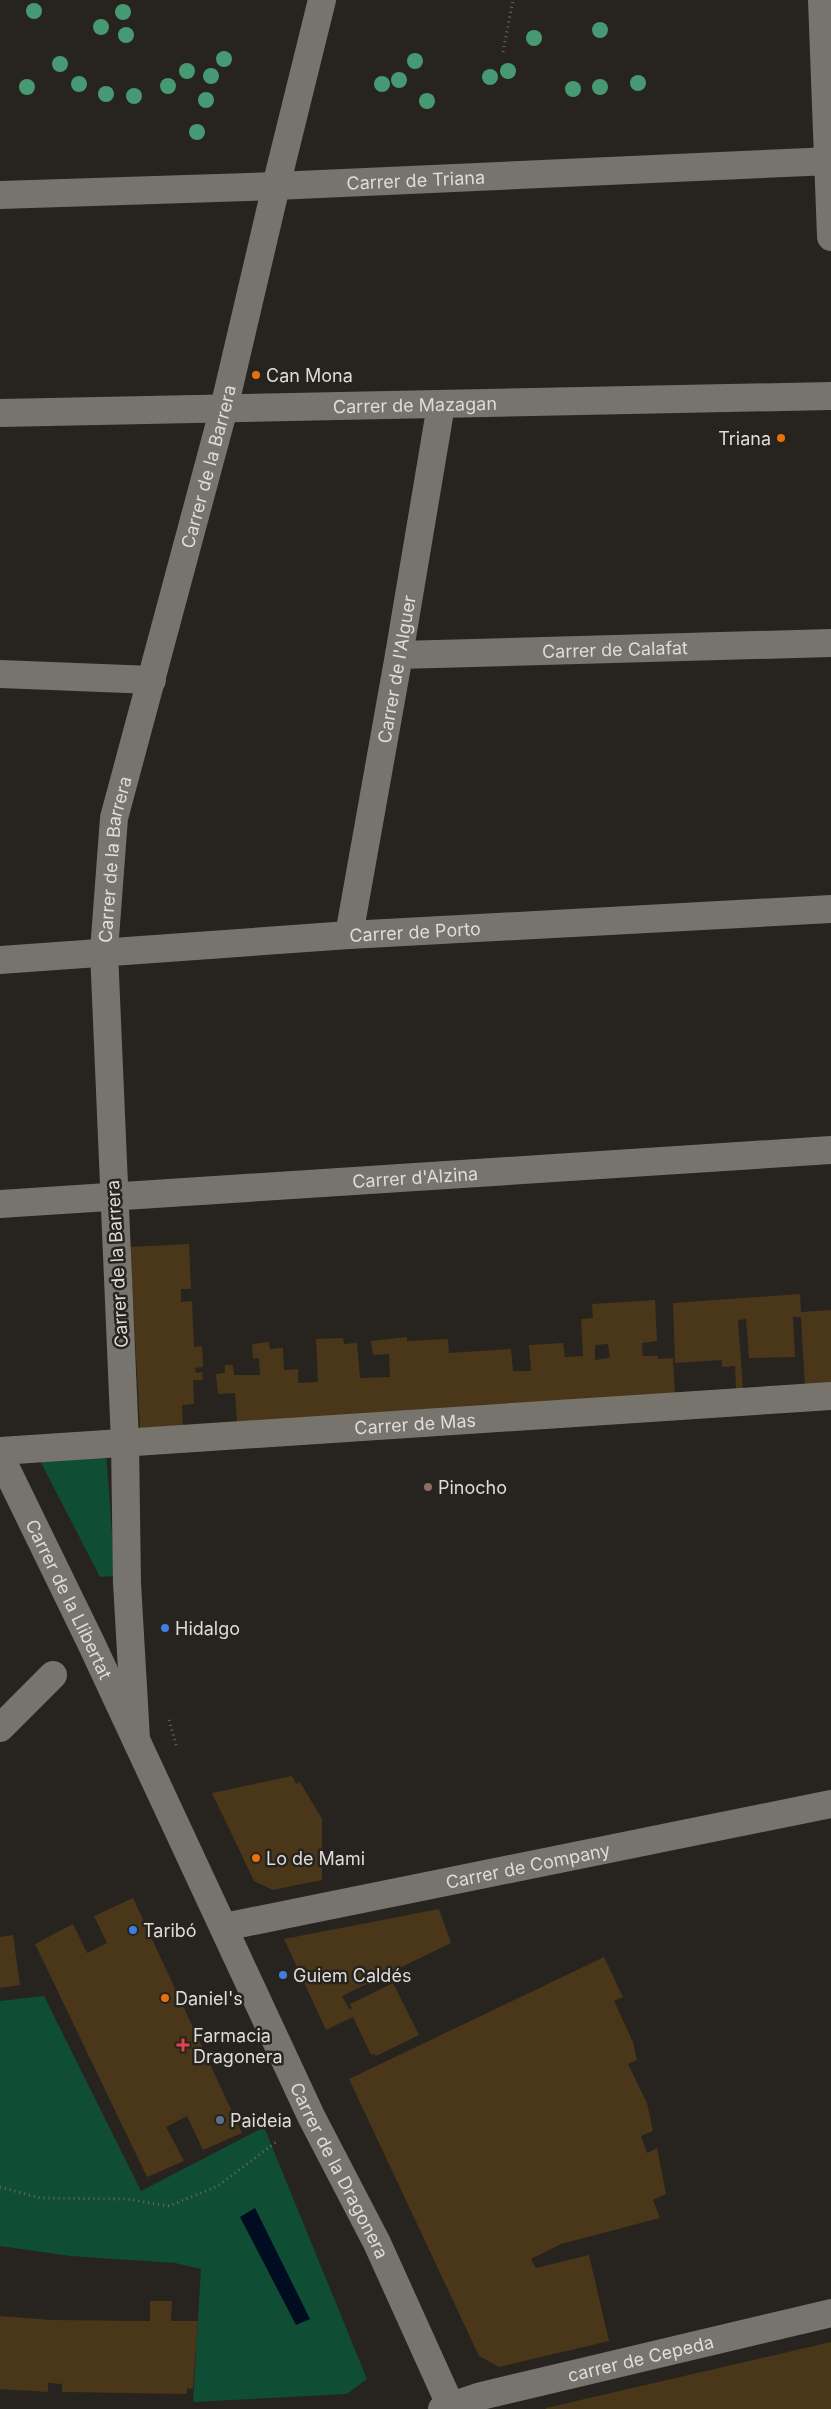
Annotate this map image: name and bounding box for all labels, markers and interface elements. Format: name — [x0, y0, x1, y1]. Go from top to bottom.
street label: Carrer de Triana — [346, 166, 485, 193]
place label: Can Mona — [266, 365, 353, 386]
marker: Can Mona — [250, 369, 262, 381]
street label: Carrer de la Barrera — [176, 383, 240, 550]
street label: Carrer de Mazagan — [333, 392, 497, 417]
place label: Triana — [718, 428, 771, 449]
marker: Triana — [775, 432, 787, 444]
street label: Carrer de l'Alguer — [373, 593, 419, 745]
street label: Carrer de Calafat — [542, 636, 688, 662]
street label: Carrer de la Barrera — [94, 774, 135, 944]
street label: Carrer de Porto — [349, 917, 481, 945]
street label: Carrer d'Alzina — [352, 1162, 479, 1192]
street label: Carrer de la Barrera — [102, 1180, 132, 1348]
street label: Carrer de Mas — [354, 1409, 476, 1438]
place label: Pinocho — [438, 1477, 507, 1498]
marker: Pinocho — [422, 1481, 434, 1493]
street label: Carrer de la Llibertat — [22, 1516, 117, 1682]
place label: Hidalgo — [175, 1618, 240, 1639]
marker: Hidalgo — [159, 1622, 171, 1634]
street label: Carrer de Company — [444, 1839, 612, 1892]
place label: Lo de Mami — [266, 1848, 365, 1869]
marker: Lo de Mami — [250, 1852, 262, 1864]
place label: Taribó — [143, 1920, 197, 1941]
marker: Taribó — [127, 1924, 139, 1936]
place label: Guiem Caldés — [293, 1965, 411, 1986]
marker: Guiem Caldés — [277, 1969, 289, 1981]
place label: Daniel's — [175, 1988, 243, 2009]
marker: Daniel's — [159, 1992, 171, 2004]
place label: Farmacia Dragonera — [193, 2025, 283, 2067]
marker: Farmacia Dragonera — [177, 2039, 189, 2051]
street label: Carrer de la Dragonera — [286, 2079, 393, 2262]
place label: Paideia — [230, 2110, 292, 2131]
marker: Paideia — [214, 2114, 226, 2126]
street label: carrer de Cepeda — [565, 2331, 716, 2386]

